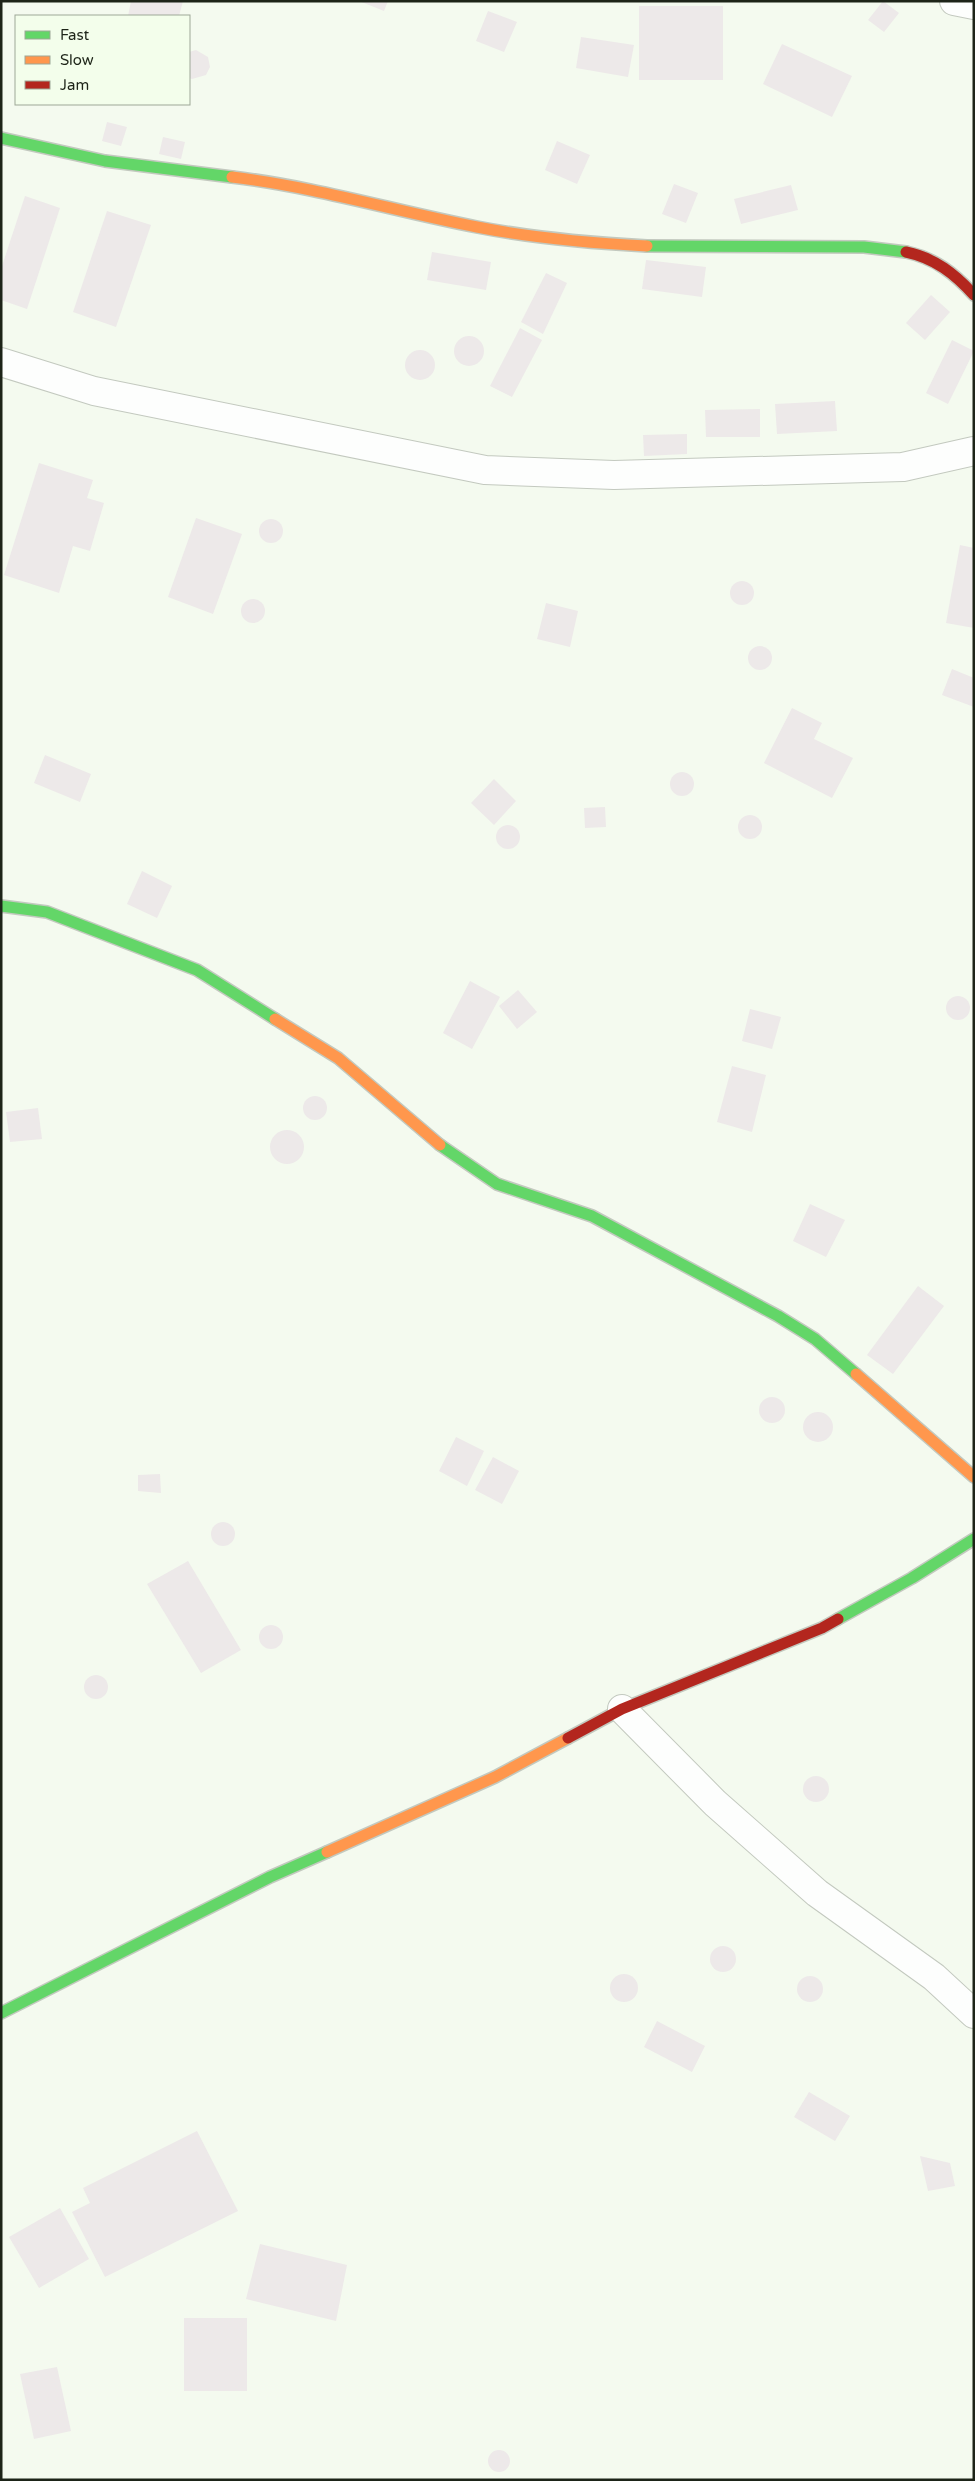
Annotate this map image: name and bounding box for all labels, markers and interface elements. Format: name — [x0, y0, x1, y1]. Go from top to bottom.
legend — [15, 15, 190, 105]
text: Fast — [60, 26, 90, 44]
text: Slow — [60, 51, 94, 69]
text: Jam — [60, 76, 89, 94]

